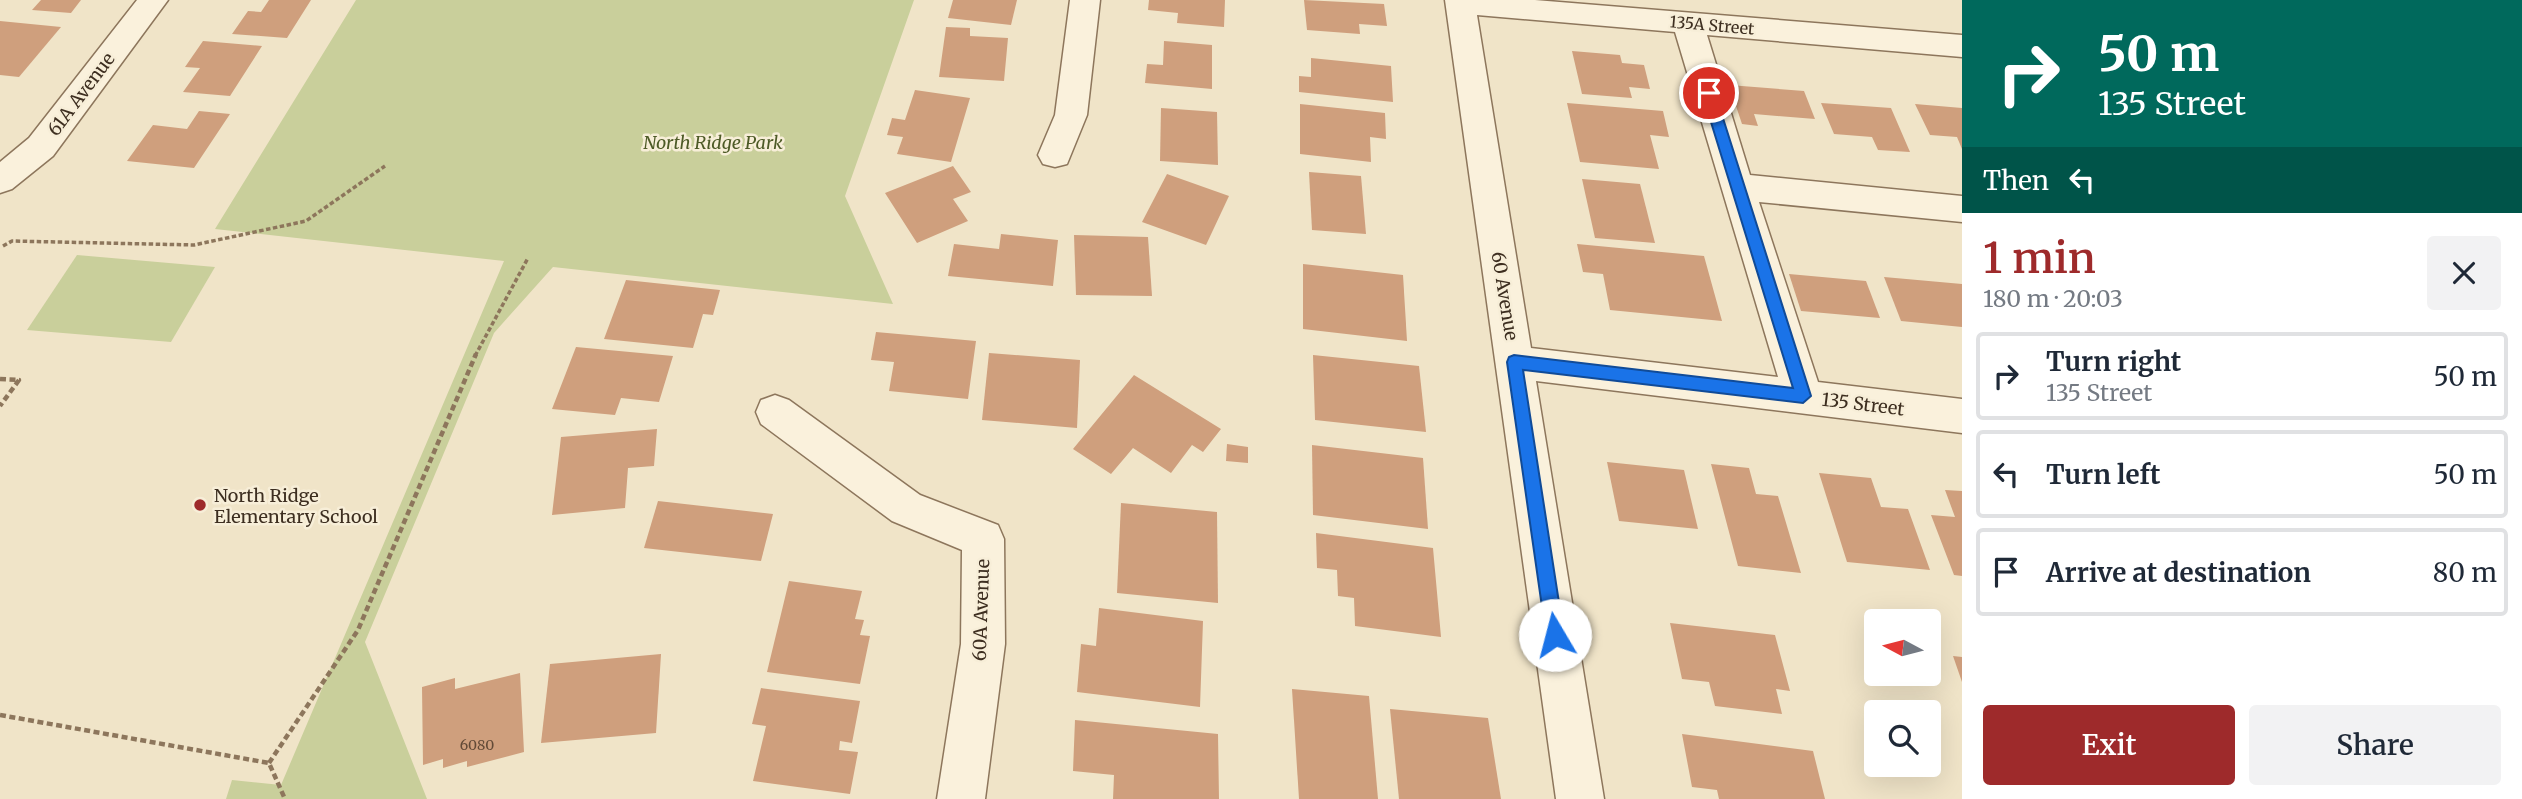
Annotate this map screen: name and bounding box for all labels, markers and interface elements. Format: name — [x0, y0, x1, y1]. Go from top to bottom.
street label: 135A Street — [1669, 11, 1756, 39]
text: 50 m — [2098, 23, 2219, 84]
icon: right — [1983, 28, 2074, 119]
street label: 61A Avenue — [42, 48, 120, 140]
pin — [1679, 63, 1739, 123]
icon: arrive — [1690, 74, 1728, 112]
text: 135 Street — [2098, 84, 2246, 124]
park label: North Ridge Park — [643, 131, 783, 154]
icon: left — [2063, 161, 2101, 199]
text: Then — [1983, 164, 2049, 197]
text: 1 min — [1983, 232, 2096, 284]
button: close — [2427, 236, 2501, 310]
street label: 60 Avenue — [1487, 250, 1523, 342]
text: 180 m · 20:03 — [1983, 284, 2123, 313]
text: Turn right — [2046, 345, 2181, 378]
icon: right — [1987, 357, 2025, 395]
text: 50 m — [2433, 360, 2497, 393]
text: 135 Street — [2046, 378, 2152, 407]
street label: 135 Street — [1820, 388, 1906, 420]
icon: left — [1987, 455, 2025, 493]
text: Turn left — [2046, 458, 2160, 491]
text: 50 m — [2433, 458, 2497, 491]
place label: North Ridge Elementary School — [214, 484, 378, 528]
marker: North Ridge Elementary School — [192, 497, 208, 513]
icon: arrive — [1987, 553, 2025, 591]
text: Arrive at destination — [2046, 556, 2311, 589]
text: 80 m — [2433, 556, 2497, 589]
street label: 60A Avenue — [968, 559, 994, 661]
position arrow — [1518, 598, 1592, 672]
north arrow — [1864, 609, 1941, 686]
map controls — [1864, 609, 1941, 777]
button: search — [1864, 700, 1941, 777]
button: Exit — [1983, 705, 2235, 785]
button: Share — [2249, 705, 2501, 785]
house number: 6080 — [460, 736, 494, 754]

